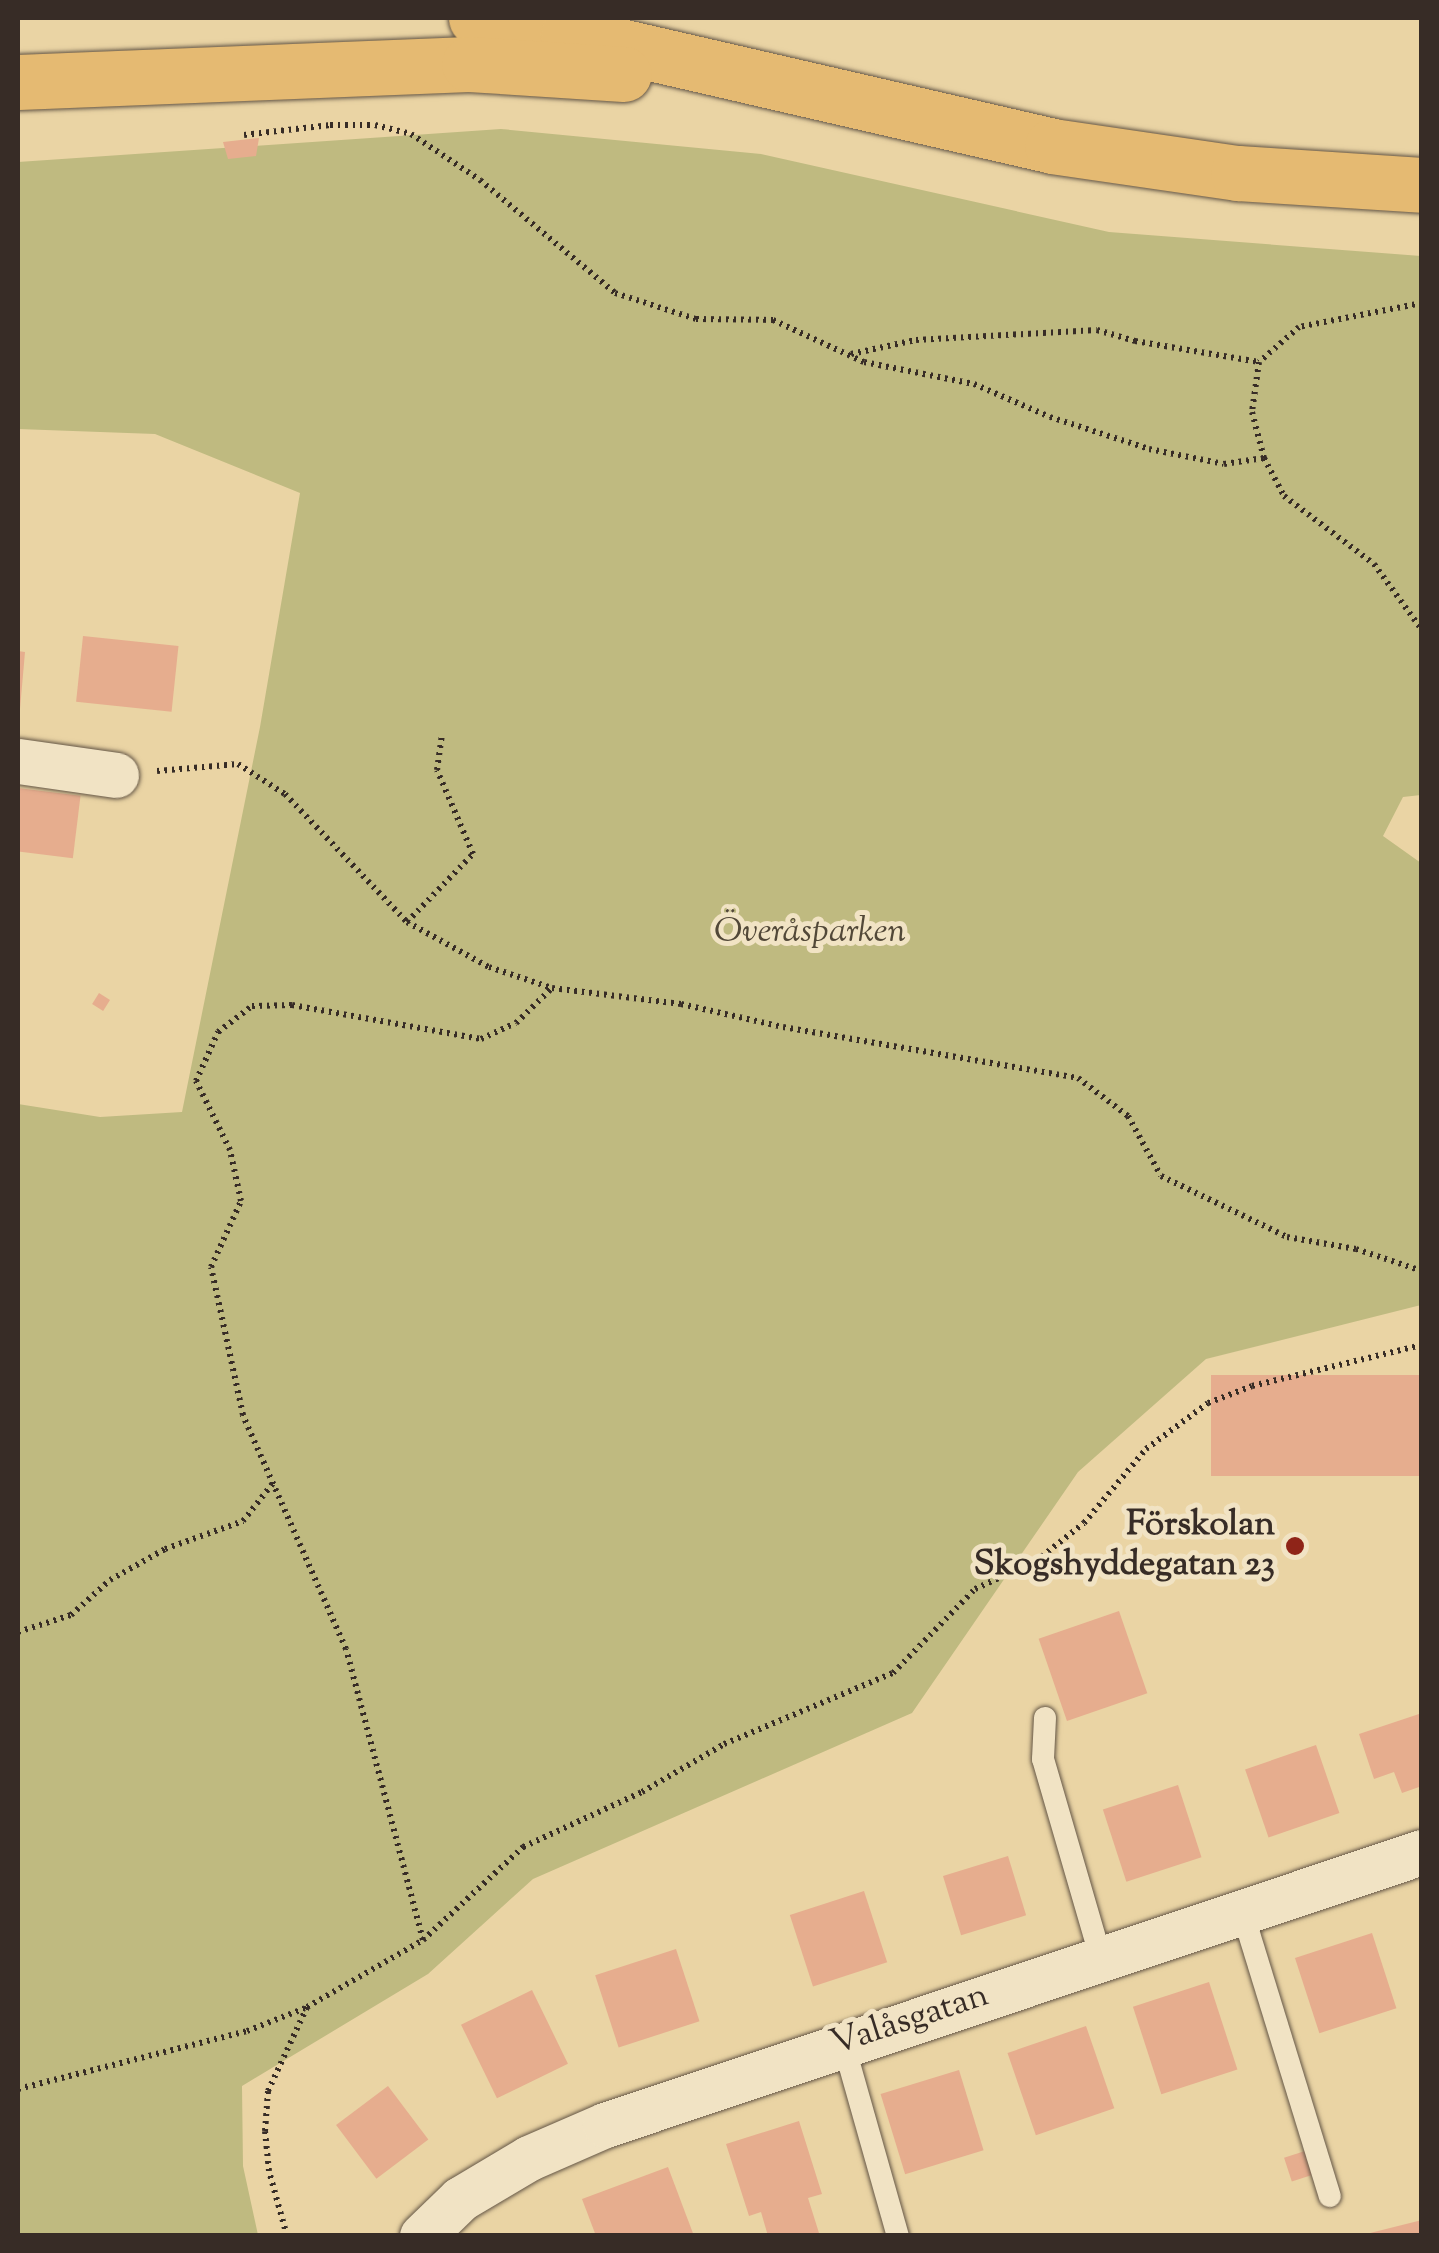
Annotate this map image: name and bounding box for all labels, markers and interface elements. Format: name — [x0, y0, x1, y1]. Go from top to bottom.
park label: Överåsparken — [714, 912, 906, 954]
place label: Förskolan Skogshyddegatan 23 — [974, 1505, 1275, 1587]
marker: Förskolan Skogshyddegatan 23 — [1284, 1535, 1306, 1557]
street label: Valåsgatan — [826, 1976, 994, 2066]

